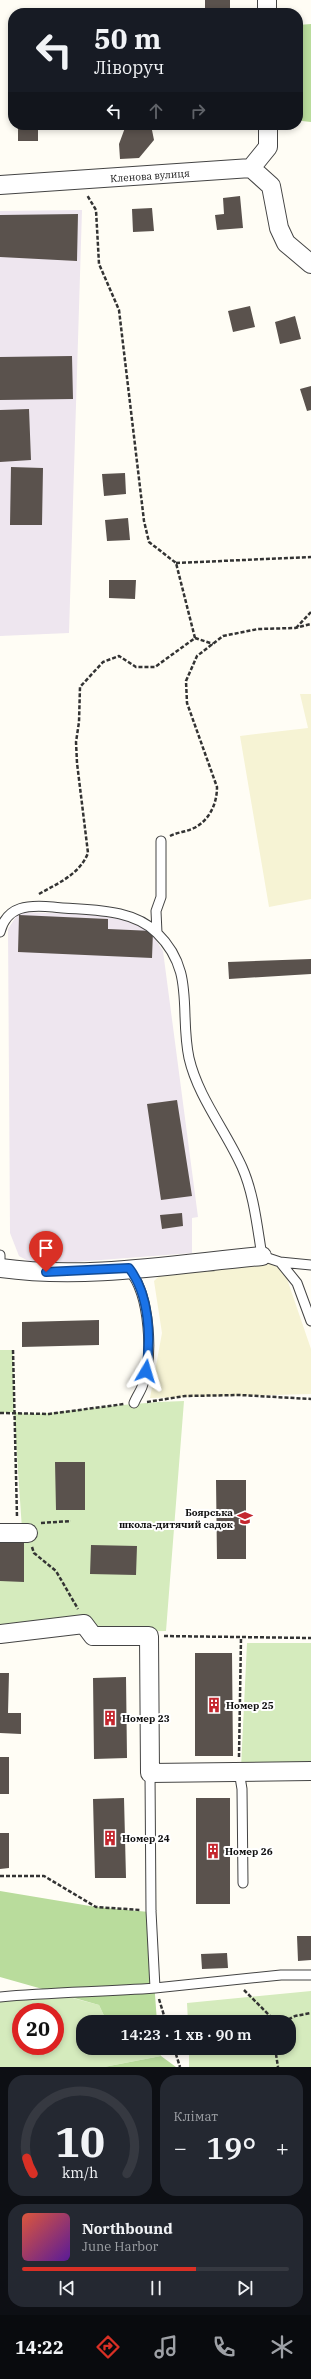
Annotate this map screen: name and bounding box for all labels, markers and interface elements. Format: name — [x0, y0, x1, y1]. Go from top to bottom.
text: 50 m — [94, 20, 161, 57]
icon: left — [28, 24, 80, 76]
text: Ліворуч — [94, 56, 164, 79]
icon: left — [103, 100, 125, 122]
icon: ahead — [145, 100, 167, 122]
icon: right — [187, 100, 209, 122]
street label: Кленова вулиця — [110, 167, 190, 185]
pin — [29, 1231, 63, 1272]
icon: arrive — [35, 1237, 57, 1259]
position arrow — [125, 1350, 167, 1392]
place label: Боярська школа-дитячий садок — [119, 1506, 233, 1531]
school or university icon: Боярська школа-дитячий садок — [236, 1509, 254, 1527]
building icon: Номер 25 — [205, 1696, 223, 1714]
place label: Номер 25 — [226, 1699, 274, 1712]
building icon: Номер 23 — [101, 1709, 119, 1727]
place label: Номер 23 — [122, 1712, 170, 1725]
building icon: Номер 24 — [101, 1829, 119, 1847]
place label: Номер 24 — [122, 1832, 170, 1845]
building icon: Номер 26 — [204, 1842, 222, 1860]
place label: Номер 26 — [225, 1845, 273, 1858]
speed limit sign: 20 — [12, 2003, 64, 2055]
text: 14:23 · 1 хв · 90 m — [121, 2025, 251, 2044]
text: Клімат — [174, 2108, 218, 2125]
text: 10 — [55, 2113, 105, 2167]
text: 19° — [206, 2128, 256, 2167]
text: − — [174, 2133, 187, 2162]
text: + — [276, 2133, 289, 2162]
text: km/h — [62, 2162, 98, 2181]
text: Northbound — [82, 2219, 173, 2238]
text: June Harbor — [82, 2238, 158, 2255]
icon: previous — [56, 2277, 78, 2299]
icon: pause — [145, 2277, 167, 2299]
icon: next — [234, 2277, 256, 2299]
icon: directions — [94, 2333, 122, 2361]
icon: music — [152, 2333, 180, 2361]
icon: phone — [210, 2333, 238, 2361]
icon: climate — [268, 2333, 296, 2361]
text: 14:22 — [15, 2336, 64, 2359]

